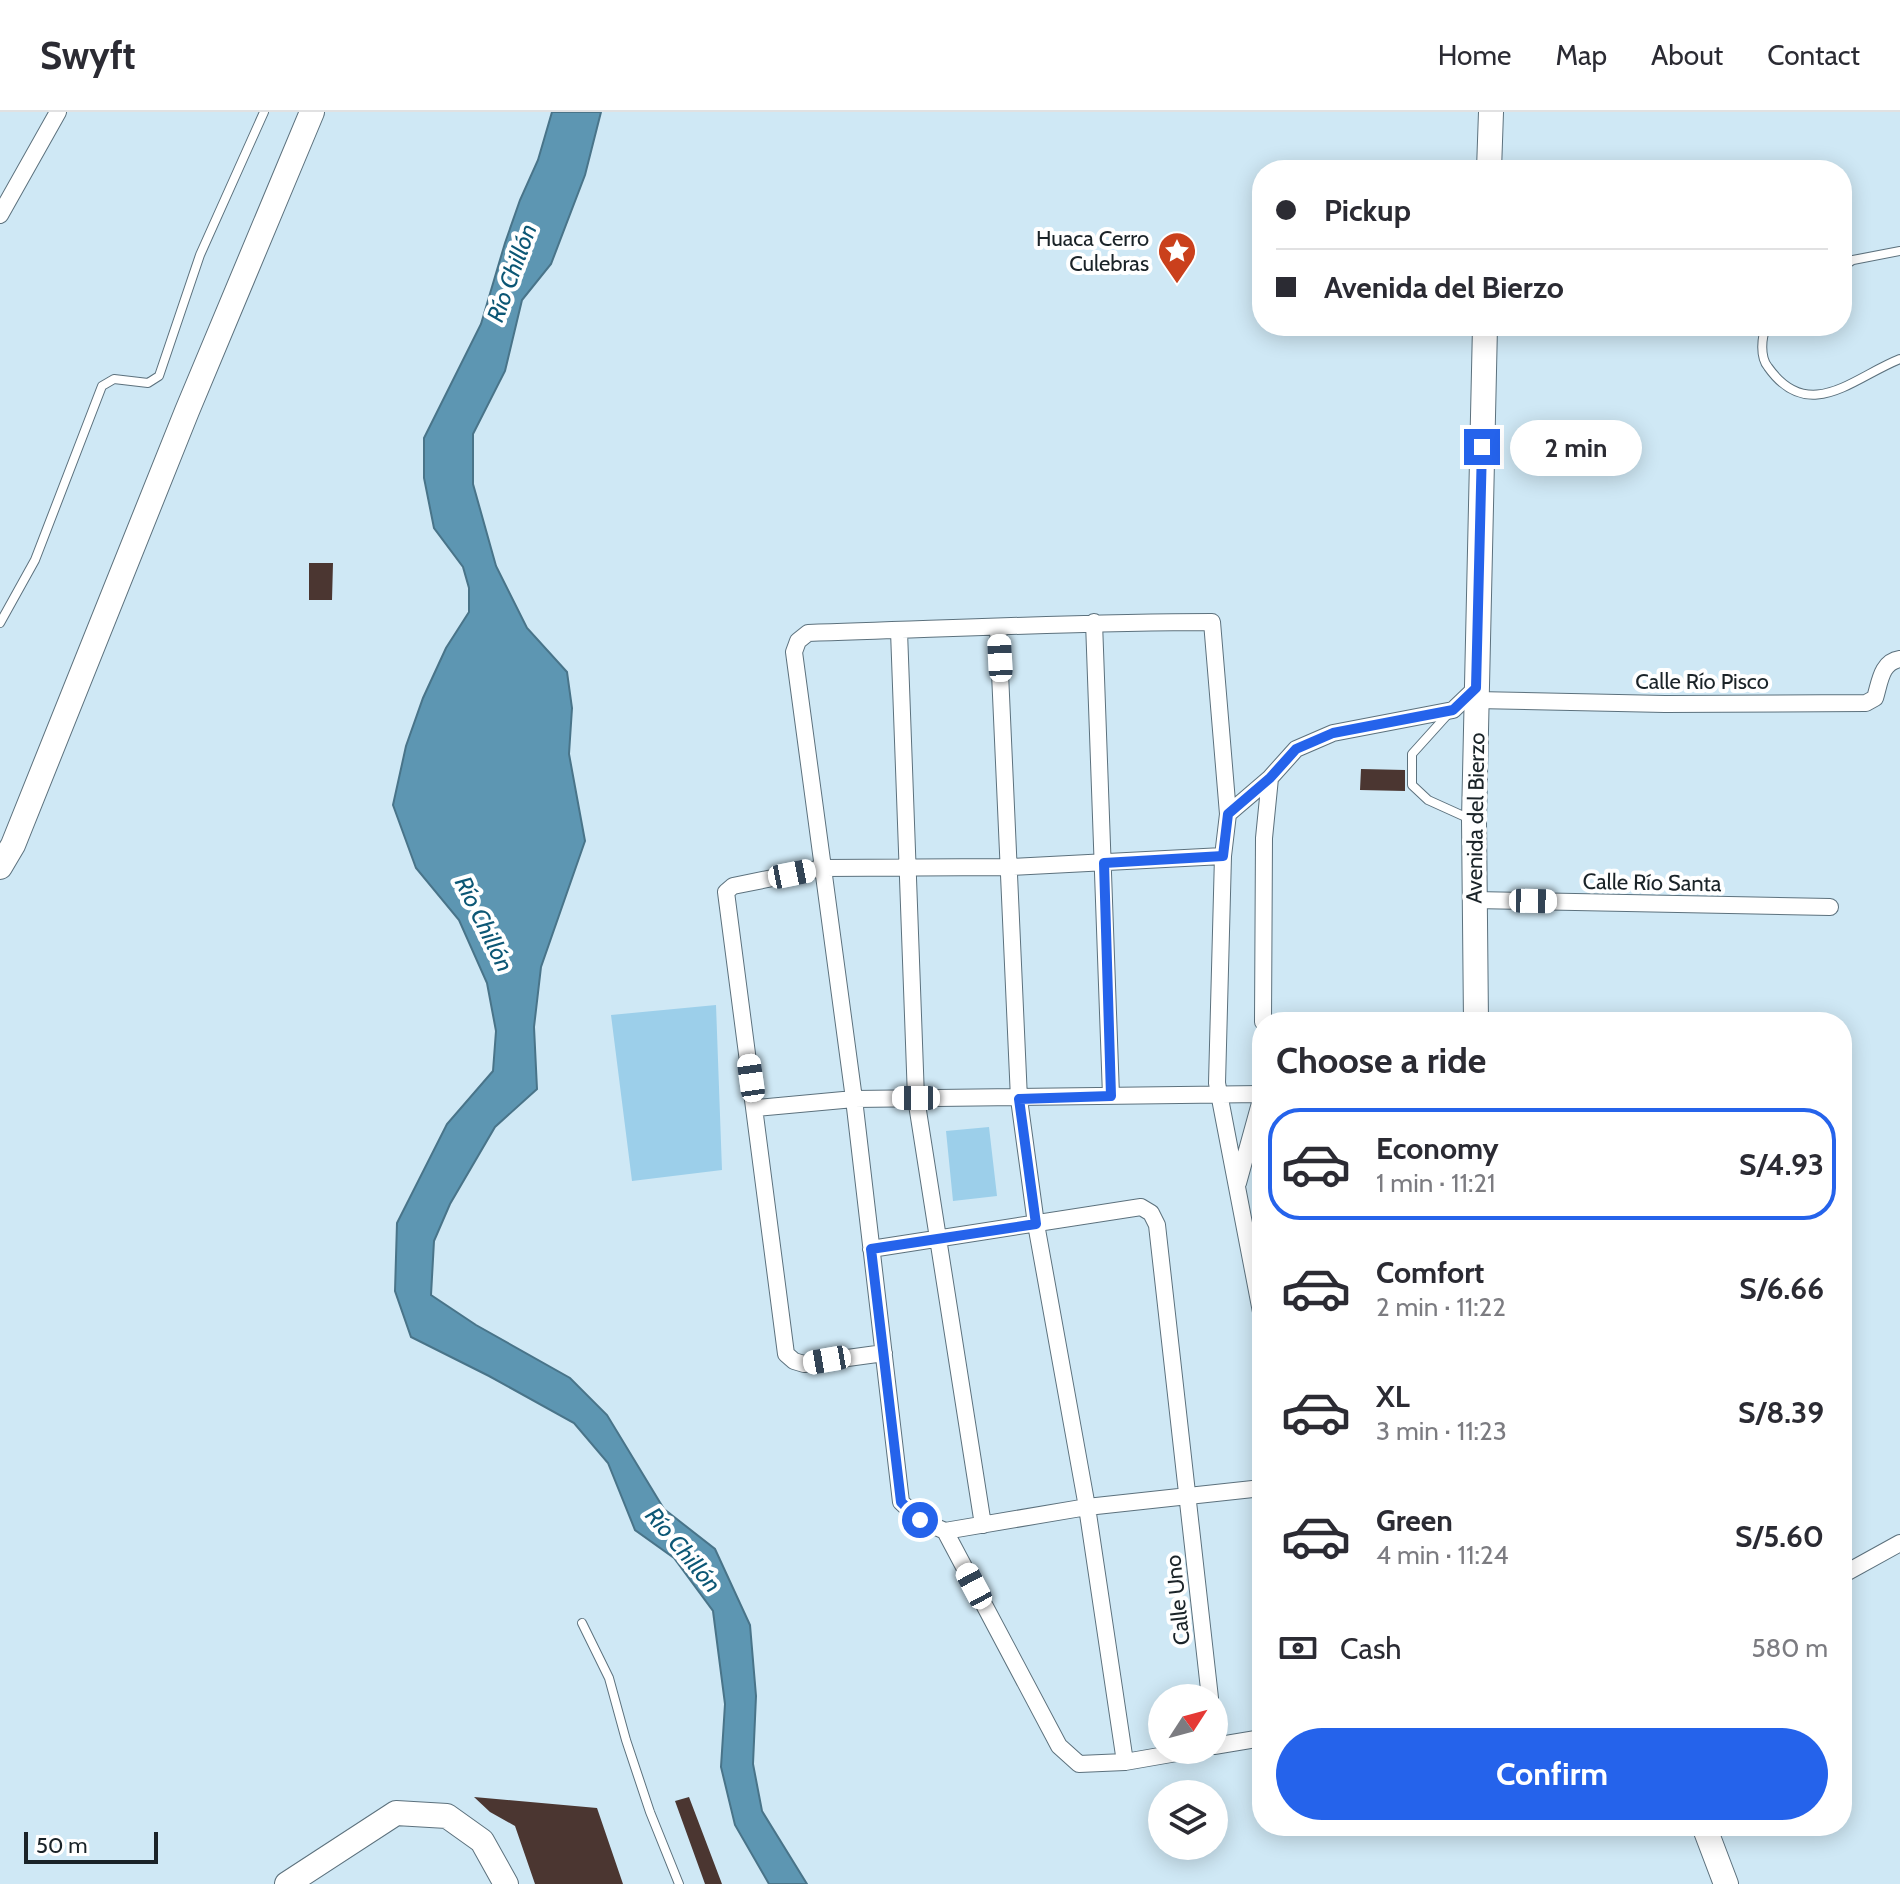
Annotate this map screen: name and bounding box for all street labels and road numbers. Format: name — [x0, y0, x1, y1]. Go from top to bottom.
street label: Calle Río Pisco — [1635, 668, 1769, 695]
street label: Avenida del Bierzo — [1461, 732, 1490, 904]
street label: Calle Río Santa — [1582, 868, 1722, 897]
street label: Calle Uno — [1159, 1553, 1196, 1646]

